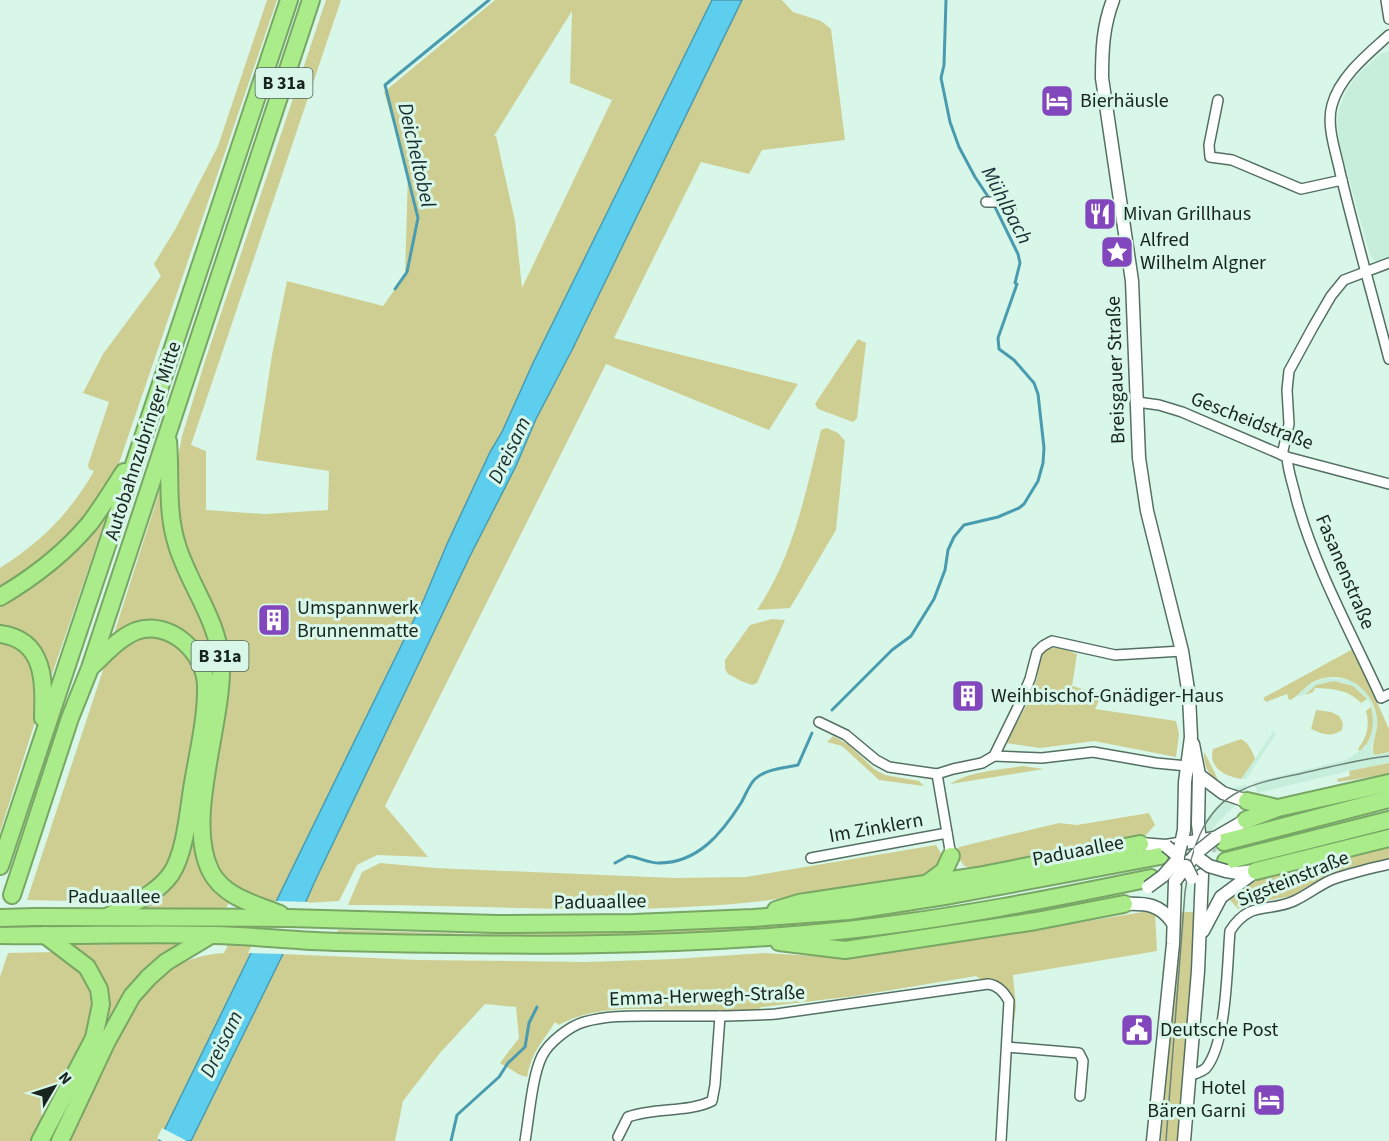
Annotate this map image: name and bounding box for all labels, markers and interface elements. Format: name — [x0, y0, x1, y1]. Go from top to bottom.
road number: B 31a — [256, 68, 312, 98]
hotel icon: Bierhäusle — [1039, 83, 1075, 119]
place label: Bierhäusle — [1080, 87, 1169, 115]
water label: Deicheltobel — [390, 100, 444, 211]
water label: Mühlbach — [974, 161, 1040, 249]
restaurant icon: Mivan Grillhaus — [1082, 196, 1118, 232]
place label: Mivan Grillhaus — [1123, 200, 1251, 228]
place label: Alfred Wilhelm Algner — [1140, 226, 1266, 277]
place icon: Alfred Wilhelm Algner — [1099, 234, 1135, 270]
street label: Breisgauer Straße — [1099, 295, 1133, 445]
street label: Autobahnzubringer Mitte — [98, 338, 188, 544]
street label: Gescheidstraße — [1187, 385, 1317, 457]
water label: Dreisam — [480, 412, 538, 488]
street label: Fasanenstraße — [1308, 510, 1382, 634]
place label: Umspannwerk Brunnenmatte — [297, 594, 419, 645]
building icon: Umspannwerk Brunnenmatte — [256, 602, 292, 638]
road number: B 31a — [192, 641, 248, 671]
building icon: Weihbischof-Gnädiger-Haus — [950, 678, 986, 714]
place label: Weihbischof-Gnädiger-Haus — [991, 682, 1224, 710]
street label: Im Zinklern — [827, 806, 925, 850]
street label: Paduaallee — [1030, 828, 1126, 874]
street label: Sigsteinstraße — [1233, 844, 1353, 914]
street label: Paduaallee — [68, 883, 160, 911]
street label: Paduaallee — [553, 887, 647, 917]
street label: Emma-Herwegh-Straße — [609, 979, 806, 1013]
water label: Dreisam — [192, 1006, 250, 1082]
public building icon: Deutsche Post — [1119, 1012, 1155, 1048]
place label: Deutsche Post — [1160, 1016, 1279, 1044]
north arrow — [24, 1057, 84, 1117]
text: N — [53, 1067, 77, 1089]
place label: Hotel Bären Garni — [1147, 1074, 1246, 1125]
hotel icon: Hotel Bären Garni — [1251, 1082, 1287, 1118]

